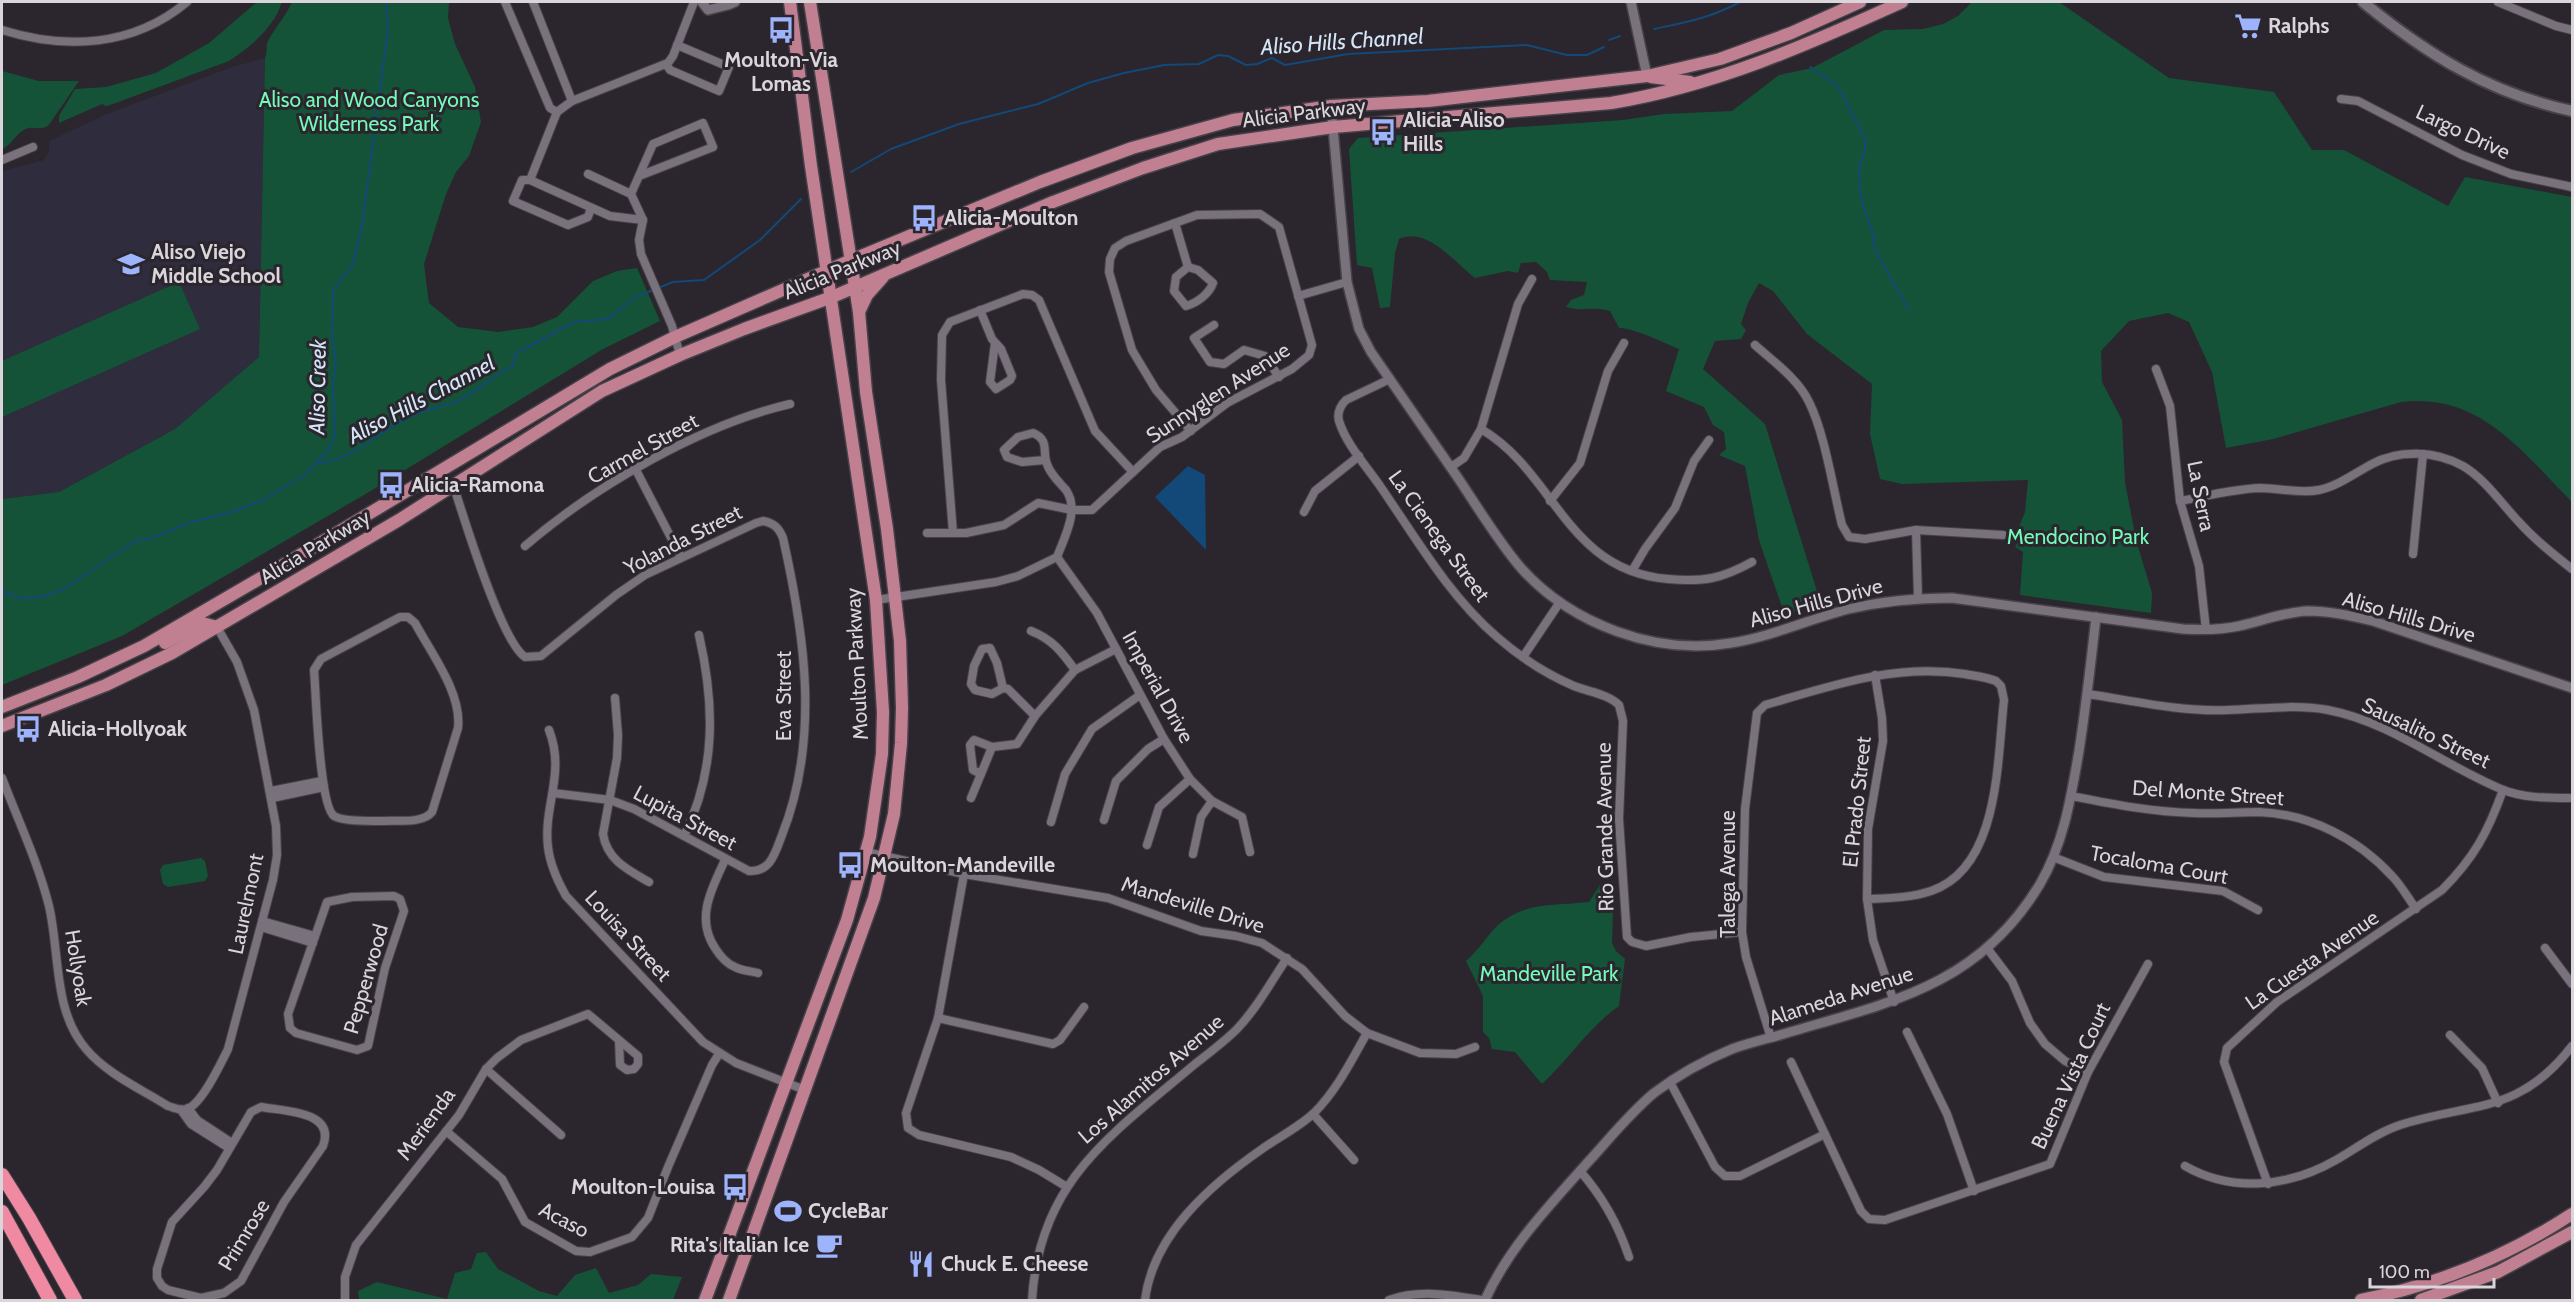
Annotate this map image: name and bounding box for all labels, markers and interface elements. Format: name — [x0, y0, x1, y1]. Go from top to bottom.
supermarket icon: Ralphs — [2233, 11, 2263, 41]
place label: Ralphs — [2268, 13, 2330, 38]
bus stop icon: Moulton-Via Lomas — [766, 15, 796, 45]
water label: Aliso Hills Channel — [1259, 22, 1425, 61]
place label: Moulton-Via Lomas — [724, 47, 838, 96]
park label: Aliso and Wood Canyons Wilderness Park — [259, 87, 480, 136]
street label: Alicia Parkway — [1241, 92, 1368, 132]
street label: Largo Drive — [2412, 99, 2514, 164]
place label: Alicia-Aliso Hills — [1403, 107, 1505, 156]
bus stop icon: Alicia-Aliso Hills — [1368, 117, 1398, 147]
bus stop icon: Alicia-Moulton — [909, 203, 939, 233]
place label: Alicia-Moulton — [944, 205, 1078, 230]
street label: Alicia Parkway — [780, 235, 904, 304]
place label: Aliso Viejo Middle School — [151, 239, 282, 288]
school or university icon: Aliso Viejo Middle School — [116, 249, 146, 279]
street label: Sunnyglen Avenue — [1141, 337, 1294, 448]
water label: Aliso Creek — [303, 339, 332, 436]
water label: Aliso Hills Channel — [342, 349, 500, 450]
street label: Carmel Street — [583, 408, 702, 489]
street label: La Serra — [2182, 458, 2221, 533]
street label: La Cienega Street — [1383, 465, 1495, 606]
bus stop icon: Alicia-Ramona — [376, 470, 406, 500]
place label: Alicia-Ramona — [411, 472, 545, 497]
street label: Yolanda Street — [619, 499, 746, 580]
street label: Alicia Parkway — [255, 504, 375, 589]
park label: Mendocino Park — [2007, 524, 2150, 549]
street label: Aliso Hills Drive — [1747, 573, 1885, 632]
street label: Aliso Hills Drive — [2340, 586, 2479, 647]
street label: Moulton Parkway — [840, 587, 873, 741]
street label: Imperial Drive — [1117, 626, 1200, 747]
street label: Eva Street — [771, 651, 796, 741]
street label: Sausalito Street — [2358, 692, 2494, 773]
bus stop icon: Alicia-Hollyoak — [13, 714, 43, 744]
place label: Alicia-Hollyoak — [48, 716, 188, 741]
street label: El Prado Street — [1837, 735, 1876, 869]
street label: Rio Grande Avenue — [1591, 742, 1618, 912]
street label: Del Monte Street — [2131, 775, 2285, 810]
street label: Lupita Street — [629, 780, 741, 855]
street label: Talega Avenue — [1715, 810, 1740, 938]
street label: Tocaloma Court — [2088, 840, 2230, 889]
bus stop icon: Moulton-Mandeville — [835, 850, 865, 880]
street label: Laurelmont — [223, 851, 268, 957]
place label: Moulton-Mandeville — [870, 852, 1055, 877]
street label: Mandeville Drive — [1119, 871, 1268, 938]
street label: Louisa Street — [580, 885, 677, 986]
street label: La Cuesta Avenue — [2240, 904, 2383, 1015]
street label: Pepperwood — [338, 921, 393, 1037]
street label: Hollyoak — [60, 928, 97, 1009]
street label: Alameda Avenue — [1766, 960, 1916, 1031]
park label: Mandeville Park — [1480, 961, 1619, 986]
street label: Buena Vista Court — [2026, 999, 2115, 1153]
street label: Los Alamitos Avenue — [1073, 1008, 1229, 1149]
street label: Merienda — [391, 1083, 460, 1165]
bus stop icon: Moulton-Louisa — [720, 1172, 750, 1202]
place label: Moulton-Louisa — [571, 1174, 716, 1199]
street label: Primrose — [213, 1194, 275, 1275]
street label: Acaso — [535, 1196, 593, 1243]
sports icon: CycleBar — [773, 1196, 803, 1226]
place label: CycleBar — [808, 1198, 888, 1223]
cafe icon: Rita's Italian Ice — [814, 1230, 844, 1260]
place label: Rita's Italian Ice — [670, 1232, 809, 1257]
restaurant icon: Chuck E. Cheese — [906, 1249, 936, 1279]
place label: Chuck E. Cheese — [941, 1251, 1089, 1276]
scale bar — [2370, 1251, 2494, 1289]
text: 100 m — [2379, 1261, 2430, 1283]

